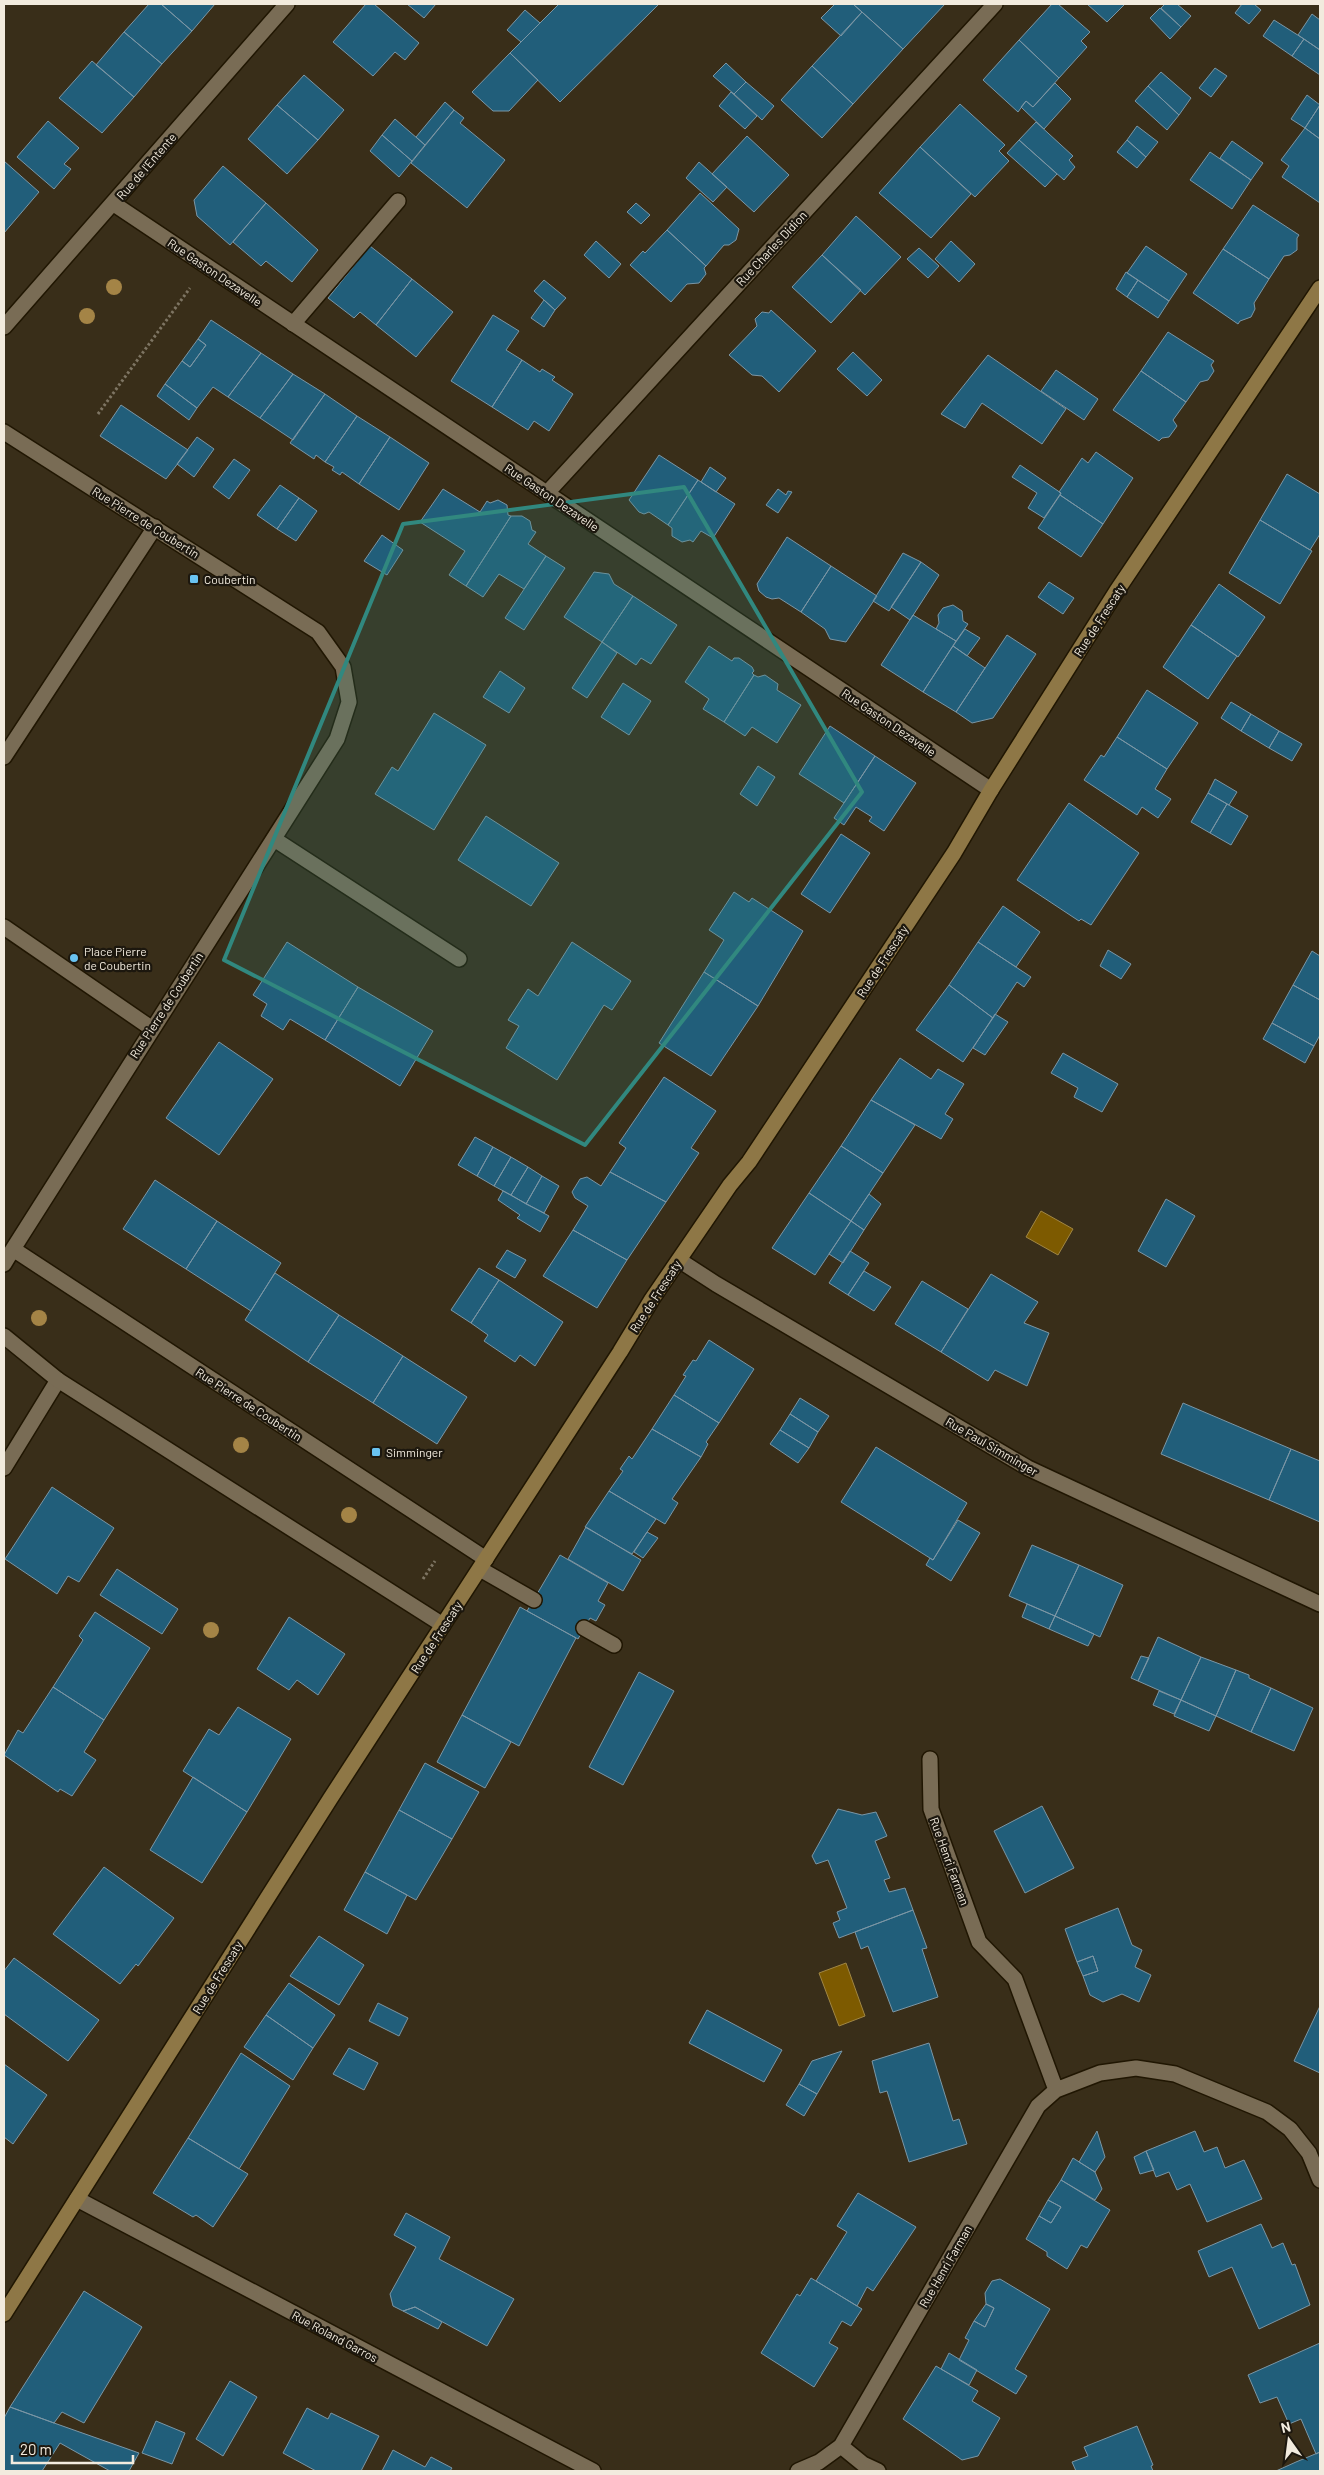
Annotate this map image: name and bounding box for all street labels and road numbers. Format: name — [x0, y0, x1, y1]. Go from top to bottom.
street label: Rue de l'Entente — [113, 130, 179, 202]
street label: Rue Charles Didion — [733, 208, 809, 288]
street label: Rue Gaston Dezavelle — [165, 235, 265, 309]
street label: Rue Gaston Dezavelle — [502, 460, 602, 534]
street label: Rue Pierre de Coubertin — [90, 483, 202, 561]
street label: Rue de Frescaty — [1070, 581, 1128, 659]
street label: Rue Gaston Dezavelle — [839, 685, 939, 759]
street label: Rue de Frescaty — [853, 922, 911, 1000]
street label: Rue Pierre de Coubertin — [126, 949, 206, 1061]
street label: Rue de Frescaty — [626, 1257, 684, 1335]
street label: Rue Pierre de Coubertin — [193, 1364, 305, 1444]
street label: Rue Paul Simminger — [943, 1414, 1041, 1478]
street label: Rue de Frescaty — [407, 1598, 465, 1676]
street label: Rue Henri Farman — [928, 1815, 972, 1907]
street label: Rue de Frescaty — [189, 1938, 245, 2016]
street label: Rue Henri Farman — [916, 2222, 974, 2310]
street label: Rue Roland Garros — [290, 2308, 380, 2365]

